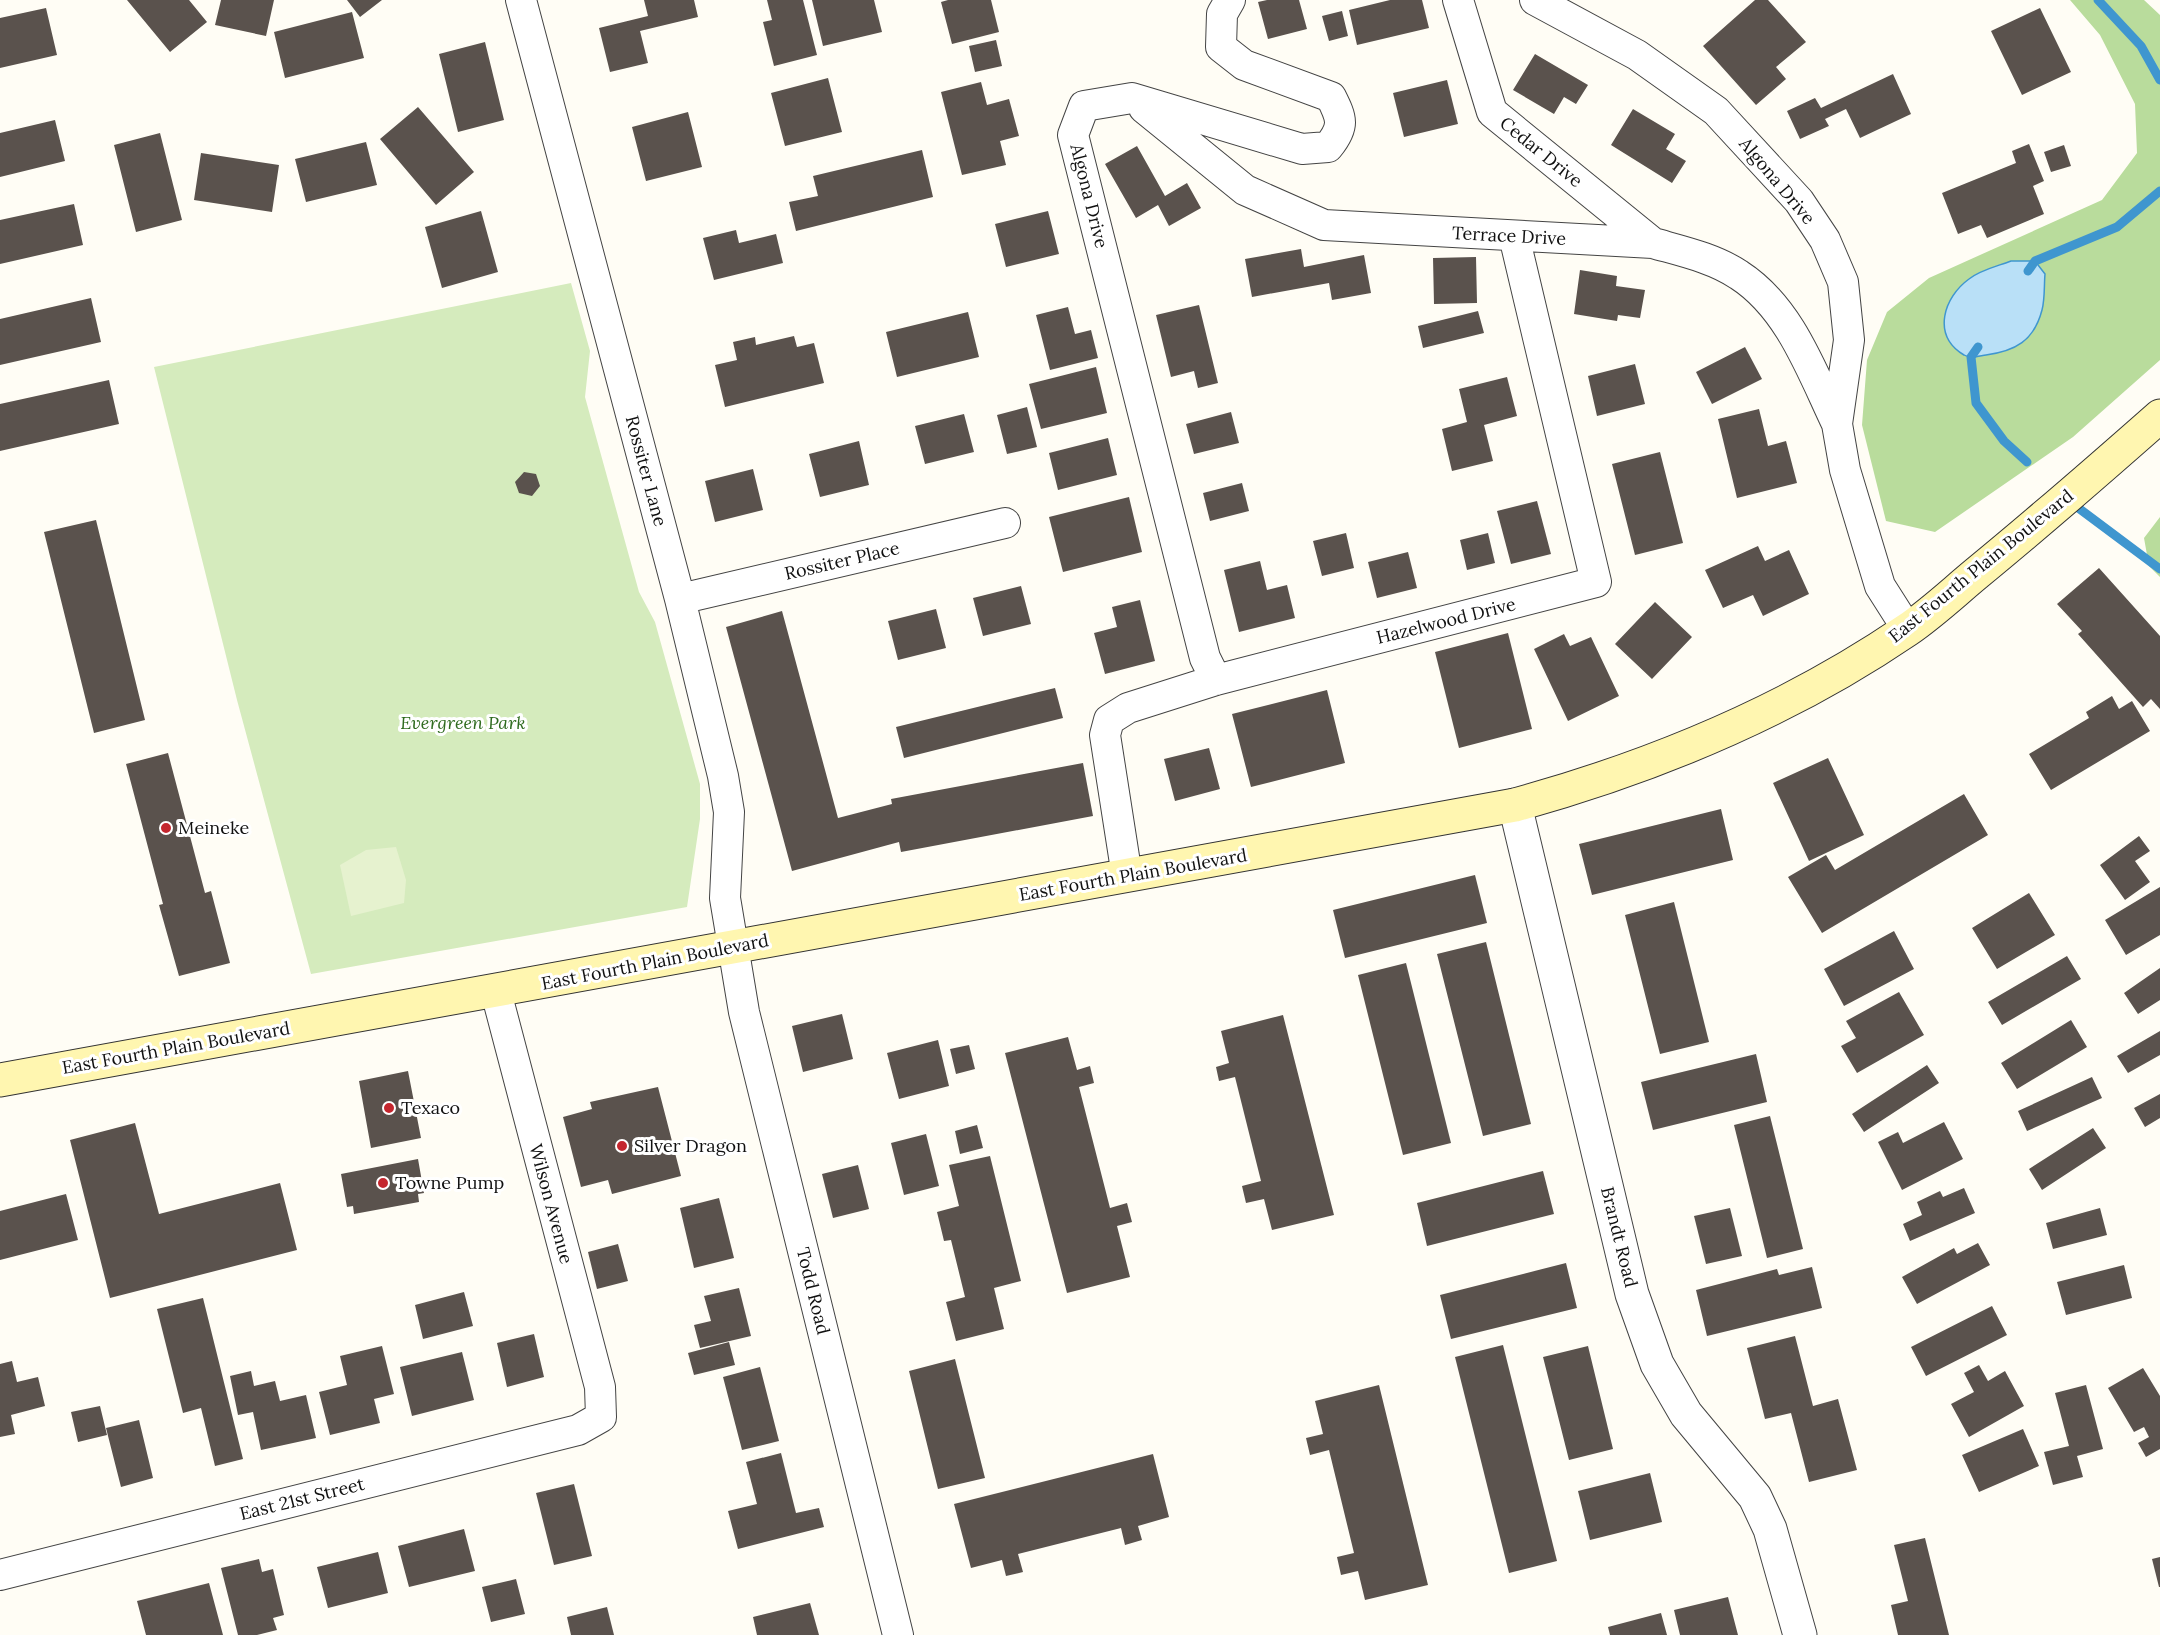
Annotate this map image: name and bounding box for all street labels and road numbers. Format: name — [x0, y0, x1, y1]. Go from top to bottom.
street label: Cedar Drive — [1495, 111, 1588, 192]
street label: Algona Drive — [1734, 132, 1821, 229]
street label: Algona Drive — [1065, 140, 1114, 251]
street label: Terrace Drive — [1451, 221, 1567, 250]
street label: Rossiter Lane — [621, 413, 672, 529]
street label: East Fourth Plain Boulevard — [1884, 484, 2078, 647]
street label: Rossiter Place — [782, 536, 902, 585]
street label: Hazelwood Drive — [1374, 592, 1518, 649]
street label: East Fourth Plain Boulevard — [1017, 843, 1249, 906]
street label: East Fourth Plain Boulevard — [539, 928, 771, 995]
street label: East Fourth Plain Boulevard — [60, 1016, 292, 1079]
street label: Wilson Avenue — [524, 1141, 579, 1267]
street label: Brandt Road — [1596, 1184, 1643, 1290]
street label: Todd Road — [792, 1245, 835, 1337]
street label: East 21st Street — [237, 1472, 367, 1525]

